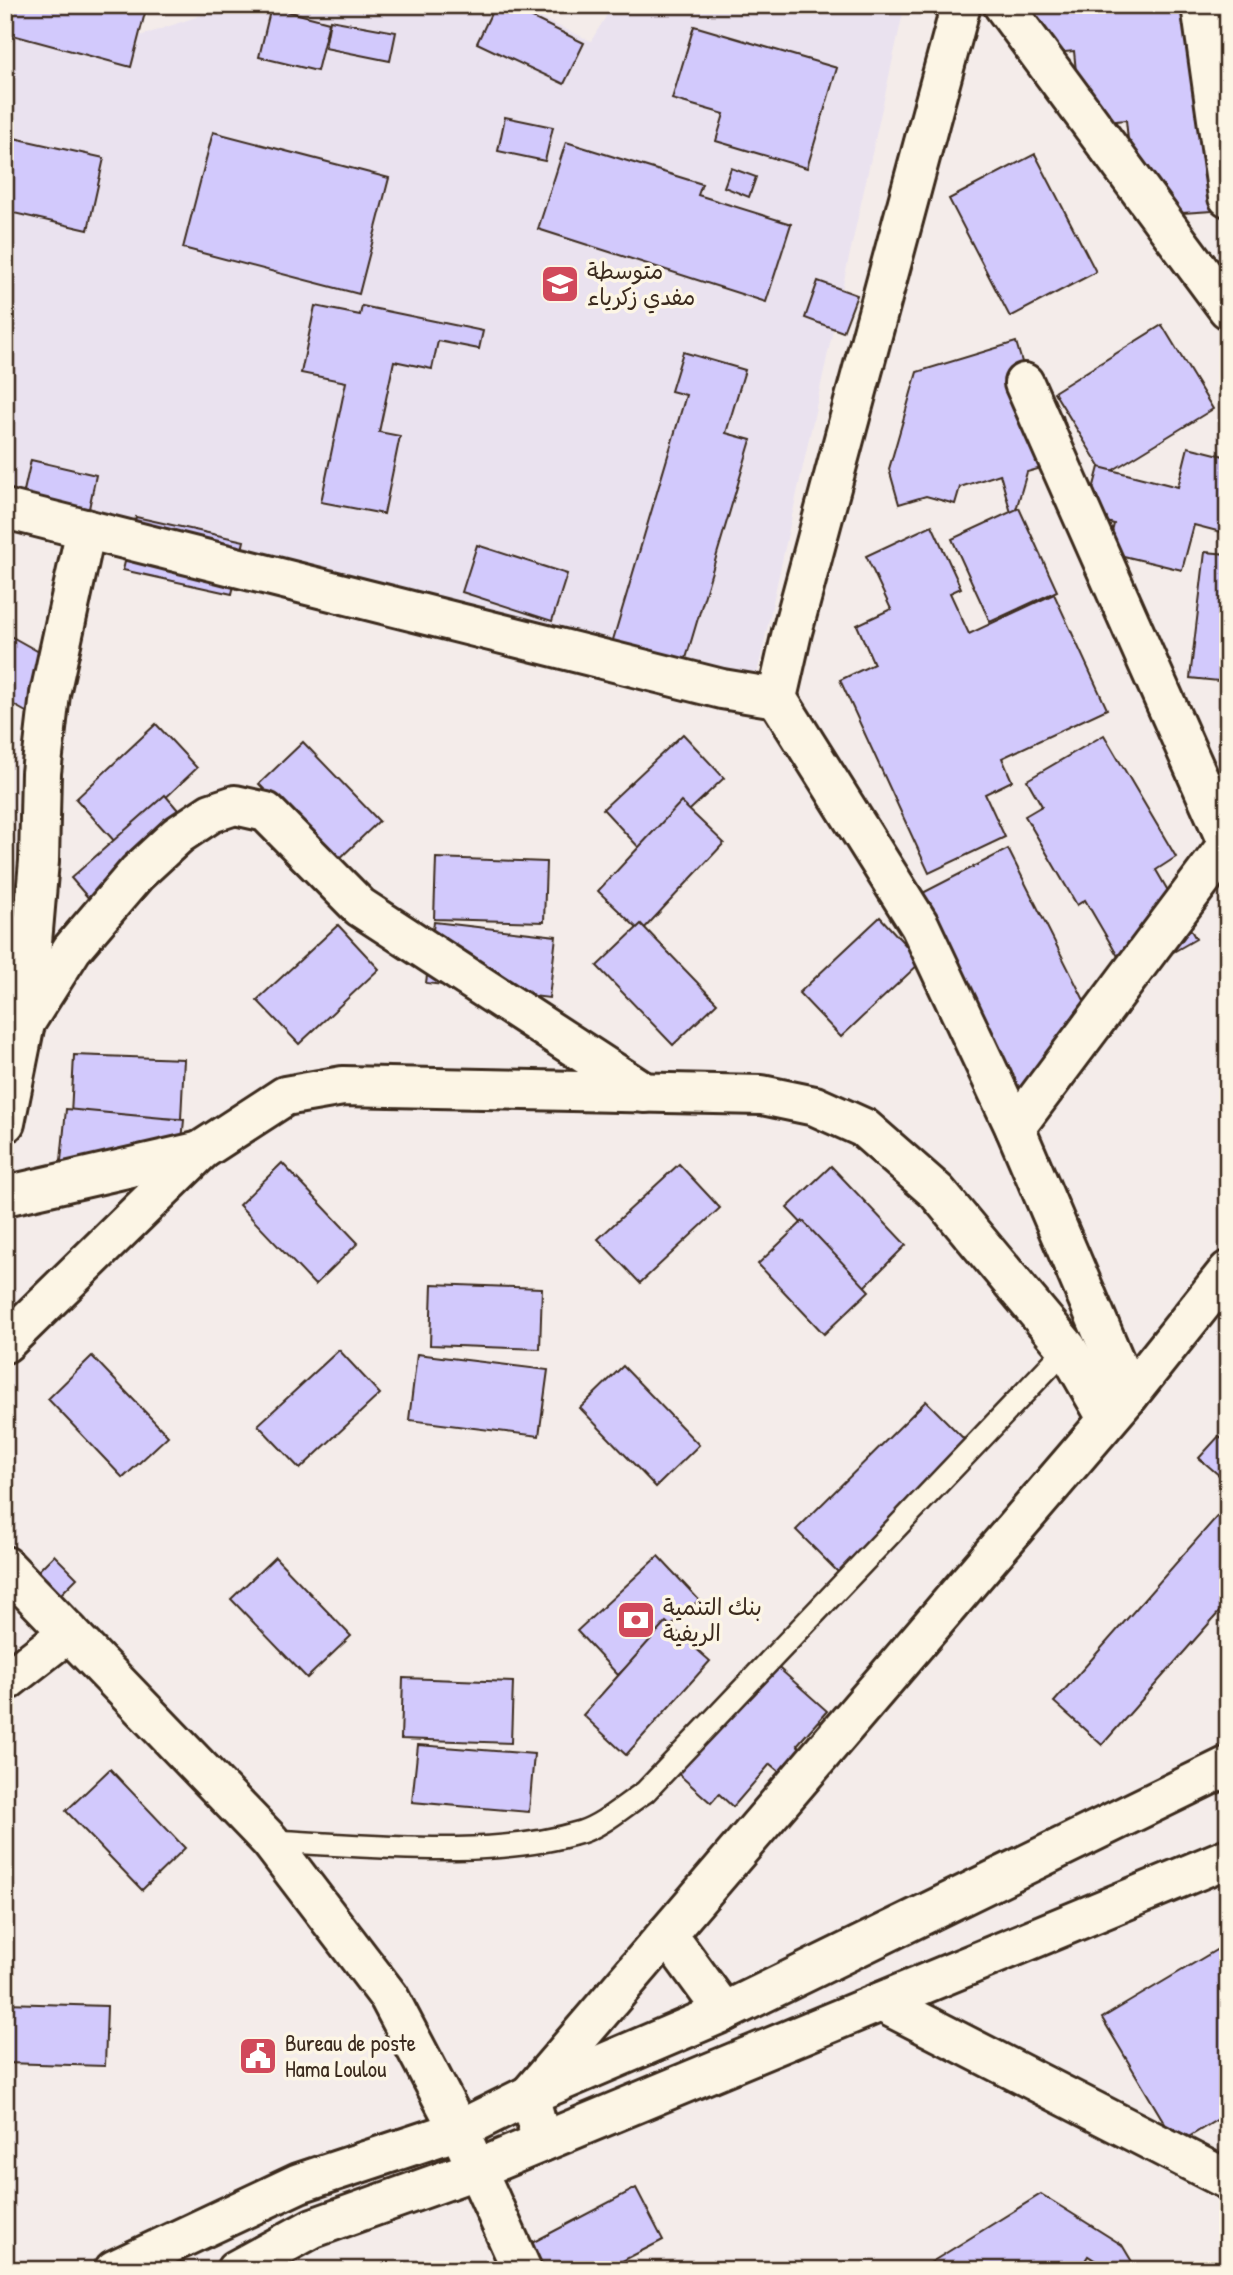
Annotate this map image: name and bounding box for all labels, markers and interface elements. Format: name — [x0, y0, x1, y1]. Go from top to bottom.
place label: متوسطة مفدي زكرياء — [587, 255, 695, 314]
school or university icon: متوسطة مفدي زكرياء — [539, 263, 581, 305]
place label: بنك التنمية الريفية — [663, 1591, 762, 1648]
bank icon: بنك التنمية الريفية — [615, 1599, 657, 1641]
place label: Bureau de poste Hama Loulou — [285, 2027, 416, 2084]
public building icon: Bureau de poste Hama Loulou — [237, 2035, 279, 2077]

